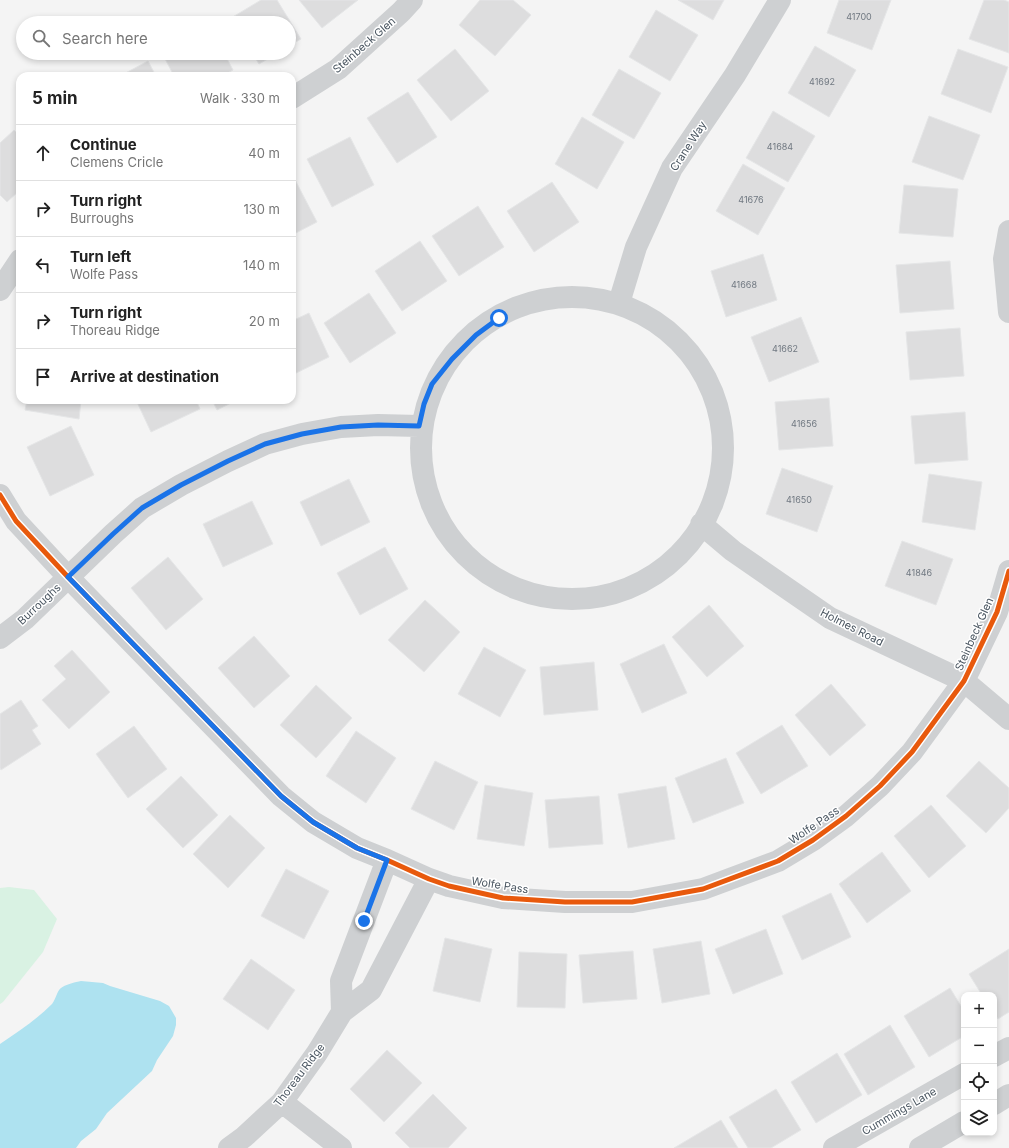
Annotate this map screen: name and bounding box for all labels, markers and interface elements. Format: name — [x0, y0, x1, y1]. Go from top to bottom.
house number: 41700 — [846, 11, 872, 22]
street label: Steinbeck Glen — [330, 14, 398, 76]
search box — [16, 16, 296, 60]
icon: search — [30, 27, 52, 49]
text: Search here — [62, 29, 148, 48]
house number: 41692 — [809, 76, 835, 87]
text: 5 min — [32, 88, 78, 108]
text: Walk · 330 m — [200, 90, 280, 106]
street label: Crane Way — [667, 118, 709, 174]
text: Continue — [70, 135, 137, 154]
house number: 41684 — [767, 141, 793, 152]
icon: ahead — [32, 142, 54, 164]
text: 40 m — [248, 145, 280, 161]
text: Clemens Cricle — [70, 154, 163, 170]
text: Turn right — [70, 191, 142, 210]
house number: 41676 — [738, 194, 764, 205]
icon: right — [32, 198, 54, 220]
text: 130 m — [243, 201, 280, 217]
text: Burroughs — [70, 210, 134, 226]
text: Turn left — [70, 247, 131, 266]
icon: left — [32, 254, 54, 276]
text: 140 m — [243, 257, 280, 273]
text: Wolfe Pass — [70, 266, 138, 282]
house number: 41668 — [731, 279, 757, 290]
text: Turn right — [70, 303, 142, 322]
route start — [490, 309, 508, 327]
icon: right — [32, 310, 54, 332]
text: 20 m — [249, 313, 280, 329]
text: Thoreau Ridge — [70, 322, 160, 338]
house number: 41662 — [772, 343, 798, 354]
icon: arrive — [32, 366, 54, 388]
text: Arrive at destination — [70, 367, 219, 386]
house number: 41656 — [791, 418, 817, 429]
house number: 41650 — [786, 494, 812, 505]
house number: 41846 — [906, 567, 933, 578]
street label: Burroughs — [14, 580, 64, 628]
street label: Steinbeck Glen — [952, 595, 996, 673]
street label: Holmes Road — [818, 605, 886, 649]
street label: Wolfe Pass — [786, 803, 842, 847]
street label: Wolfe Pass — [470, 874, 530, 896]
route end — [355, 912, 373, 930]
map controls — [961, 992, 997, 1136]
button: + — [961, 992, 997, 1028]
button: − — [961, 1028, 997, 1064]
street label: Thoreau Ridge — [271, 1040, 327, 1110]
button: locate — [961, 1064, 997, 1100]
street label: Cummings Lane — [859, 1084, 939, 1138]
button: layers — [961, 1100, 997, 1136]

